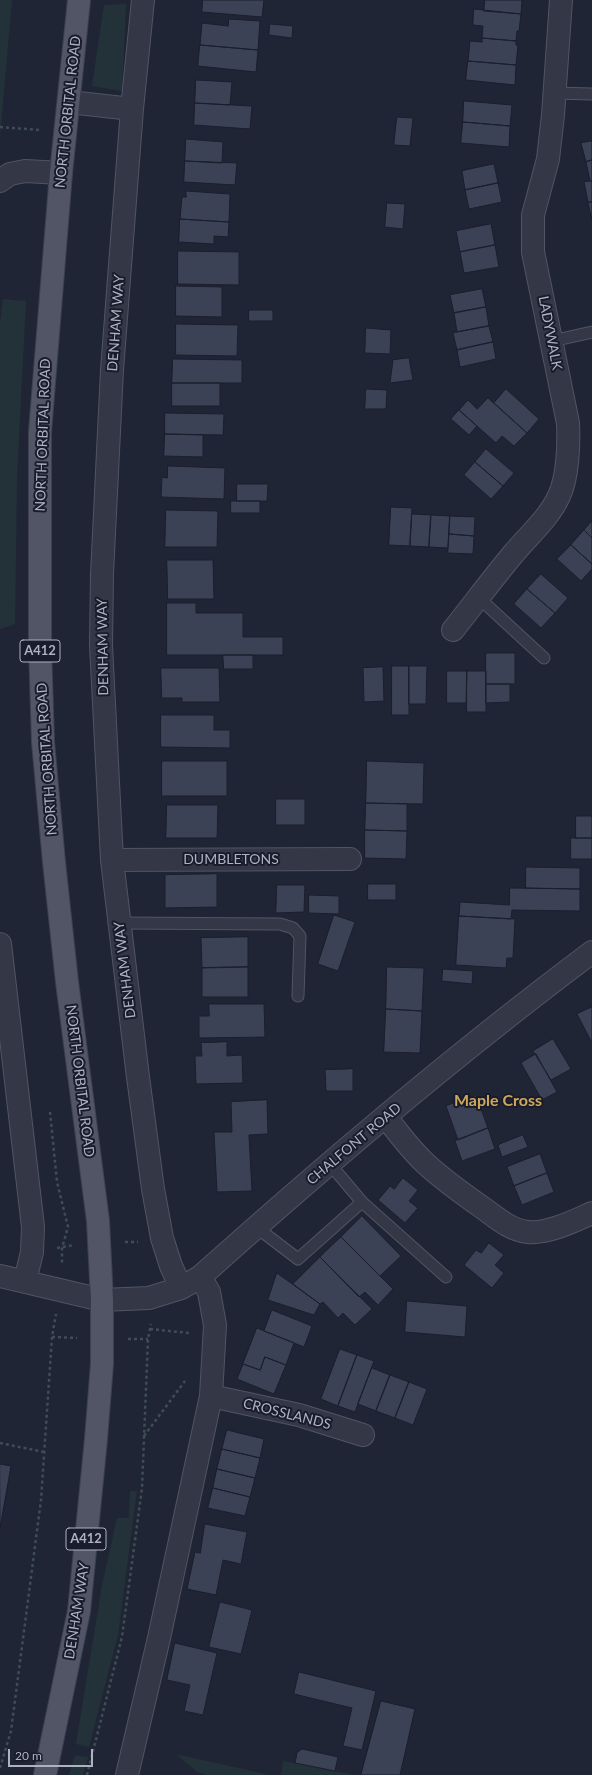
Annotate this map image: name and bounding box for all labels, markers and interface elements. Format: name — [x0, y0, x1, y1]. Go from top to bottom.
street label: NORTH ORBITAL ROAD — [52, 35, 84, 189]
street label: DENHAM WAY — [104, 274, 128, 372]
street label: LADYWALK — [535, 294, 565, 372]
street label: NORTH ORBITAL ROAD — [32, 358, 54, 512]
street label: DENHAM WAY — [94, 598, 112, 696]
road number: A412 — [20, 640, 60, 662]
street label: NORTH ORBITAL ROAD — [33, 682, 61, 836]
street label: DUMBLETONS — [183, 851, 279, 867]
street label: DENHAM WAY — [111, 921, 139, 1019]
street label: NORTH ORBITAL ROAD — [62, 1004, 98, 1158]
district label: Maple Cross — [454, 1091, 542, 1111]
street label: CHALFONT ROAD — [303, 1100, 405, 1188]
street label: CROSSLANDS — [241, 1395, 333, 1433]
road number: A412 — [66, 1528, 106, 1550]
street label: DENHAM WAY — [61, 1562, 93, 1660]
scale bar — [10, 1741, 95, 1767]
text: 20 m — [15, 1748, 42, 1763]

